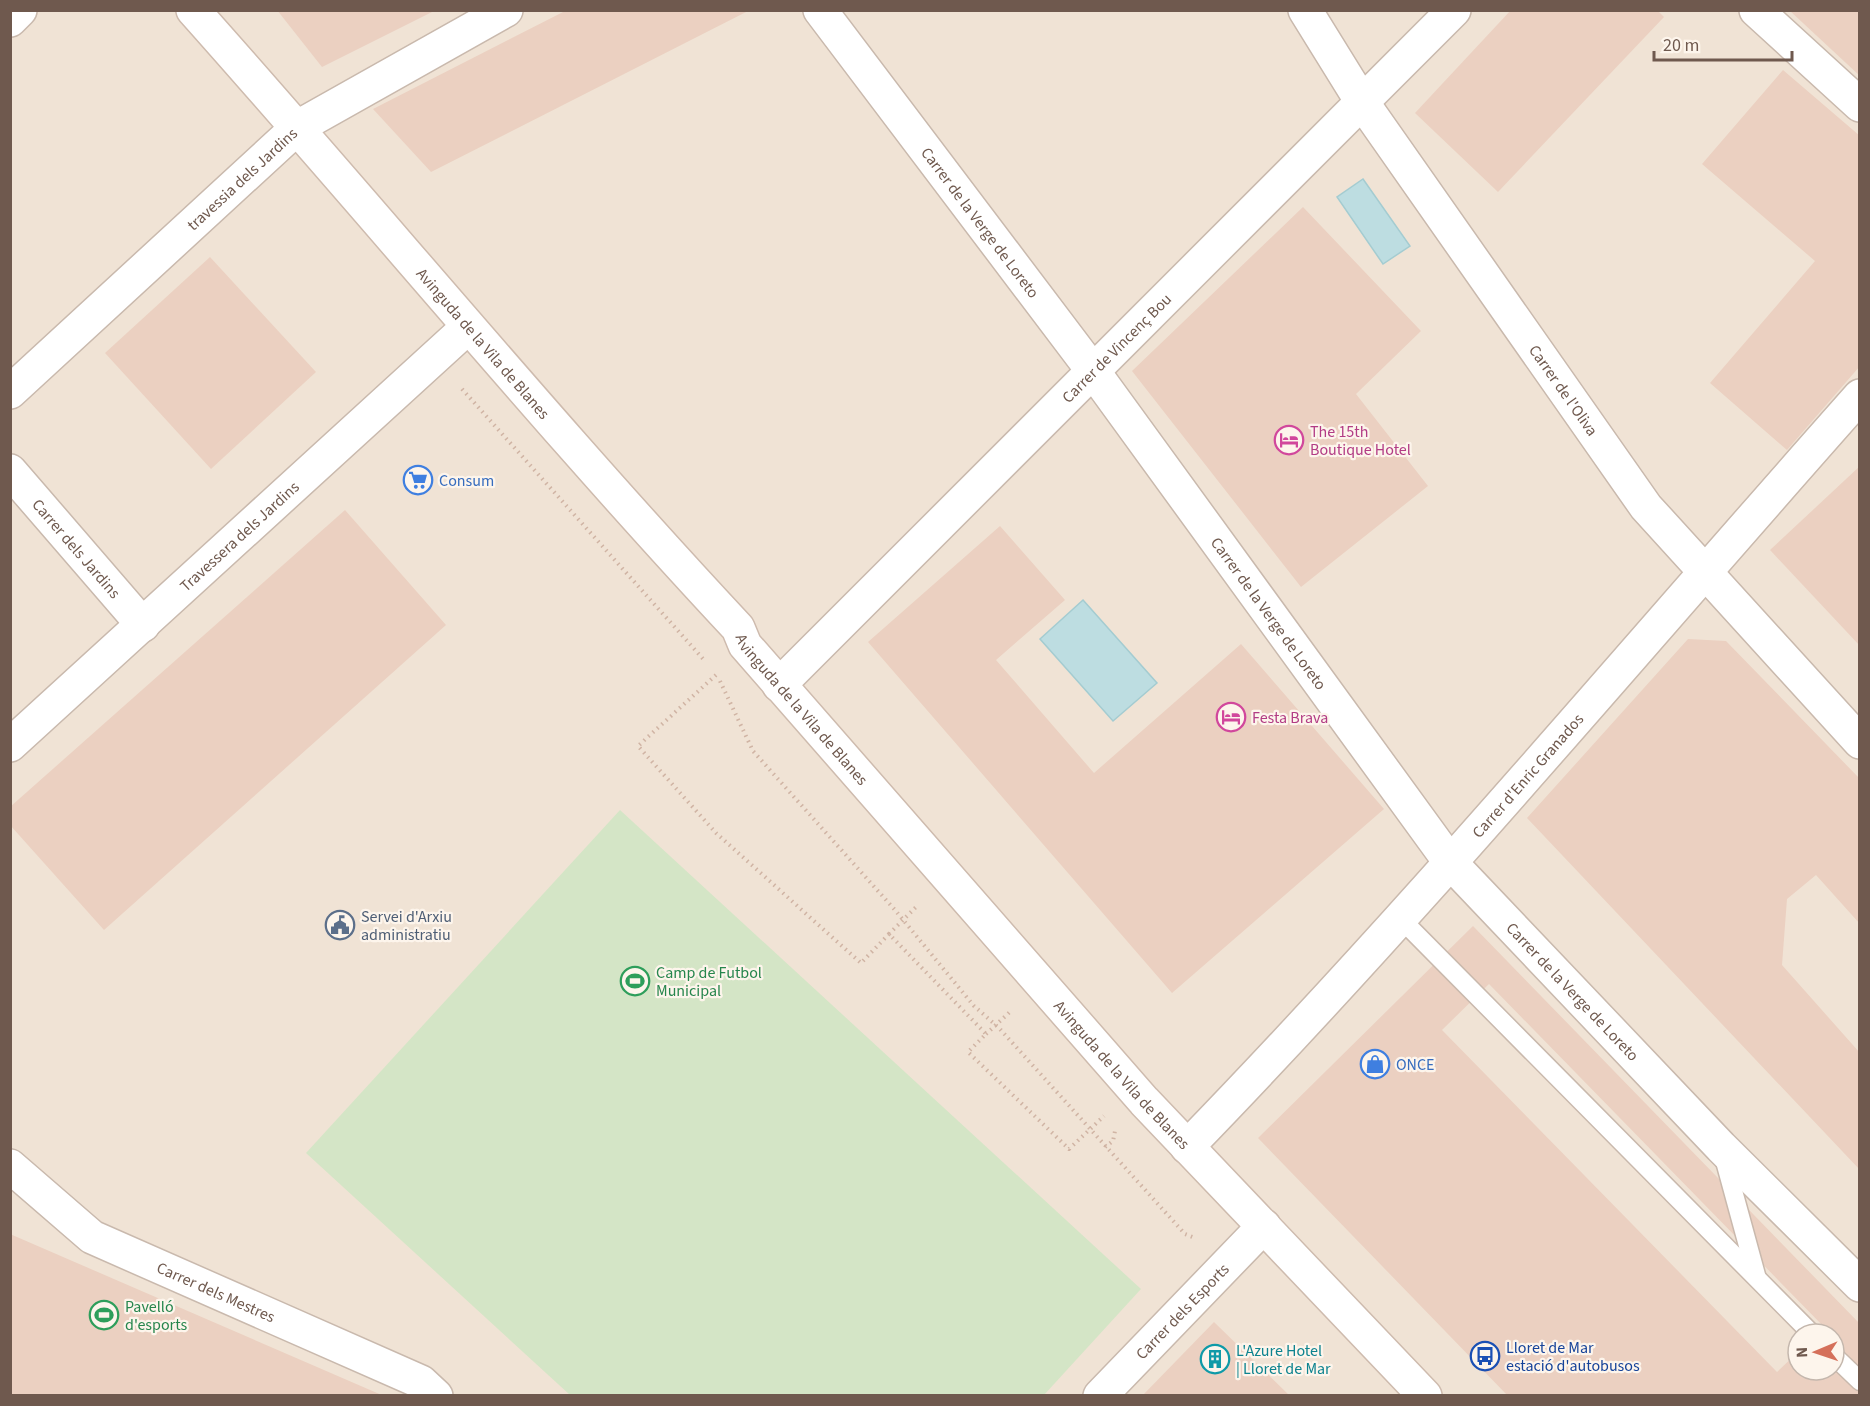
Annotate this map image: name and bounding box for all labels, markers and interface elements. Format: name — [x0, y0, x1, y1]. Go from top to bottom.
scale bar — [1654, 24, 1792, 62]
text: 20 m — [1663, 33, 1699, 58]
street label: travessia dels Jardins — [182, 123, 303, 236]
street label: Carrer de la Verge de Loreto — [915, 143, 1044, 303]
street label: Avinguda de la Vila de Blanes — [411, 263, 555, 424]
street label: Carrer de Vincenç Bou — [1057, 289, 1177, 408]
street label: Carrer de l'Oliva — [1523, 341, 1603, 441]
place label: The 15th Boutique Hotel — [1310, 421, 1411, 461]
hotel icon: The 15th Boutique Hotel — [1273, 424, 1305, 456]
supermarket icon: Consum — [402, 464, 434, 496]
place label: Consum — [439, 470, 494, 492]
street label: Travessera dels Jardins — [175, 476, 304, 597]
street label: Carrer dels Jardins — [27, 494, 125, 604]
street label: Carrer de la Verge de Loreto — [1205, 533, 1331, 695]
street label: Avinguda de la Vila de Blanes — [730, 631, 873, 790]
hotel icon: Festa Brava — [1215, 701, 1247, 733]
place label: Festa Brava — [1252, 707, 1328, 729]
street label: Carrer d'Enric Granados — [1467, 709, 1589, 843]
place label: Servei d'Arxiu administratiu — [361, 906, 452, 946]
public building icon: Servei d'Arxiu administratiu — [324, 909, 356, 941]
street label: Carrer de la Verge de Loreto — [1501, 918, 1644, 1066]
place label: Camp de Futbol Municipal — [656, 962, 762, 1002]
sports icon: Camp de Futbol Municipal — [619, 965, 651, 997]
street label: Avinguda de la Vila de Blanes — [1049, 996, 1195, 1155]
shop icon: ONCE — [1359, 1048, 1391, 1080]
place label: ONCE — [1396, 1054, 1435, 1076]
street label: Carrer dels Mestres — [153, 1257, 279, 1328]
street label: Carrer dels Esports — [1131, 1259, 1234, 1365]
place label: Pavelló d'esports — [125, 1296, 187, 1336]
sports icon: Pavelló d'esports — [88, 1299, 120, 1331]
north arrow — [1786, 1322, 1846, 1382]
place label: Lloret de Mar estació d'autobusos — [1506, 1337, 1640, 1377]
place label: L'Azure Hotel | Lloret de Mar — [1236, 1340, 1331, 1380]
bus stop icon: Lloret de Mar estació d'autobusos — [1469, 1340, 1501, 1372]
building icon: L'Azure Hotel | Lloret de Mar — [1199, 1343, 1231, 1375]
text: N — [1791, 1347, 1813, 1358]

